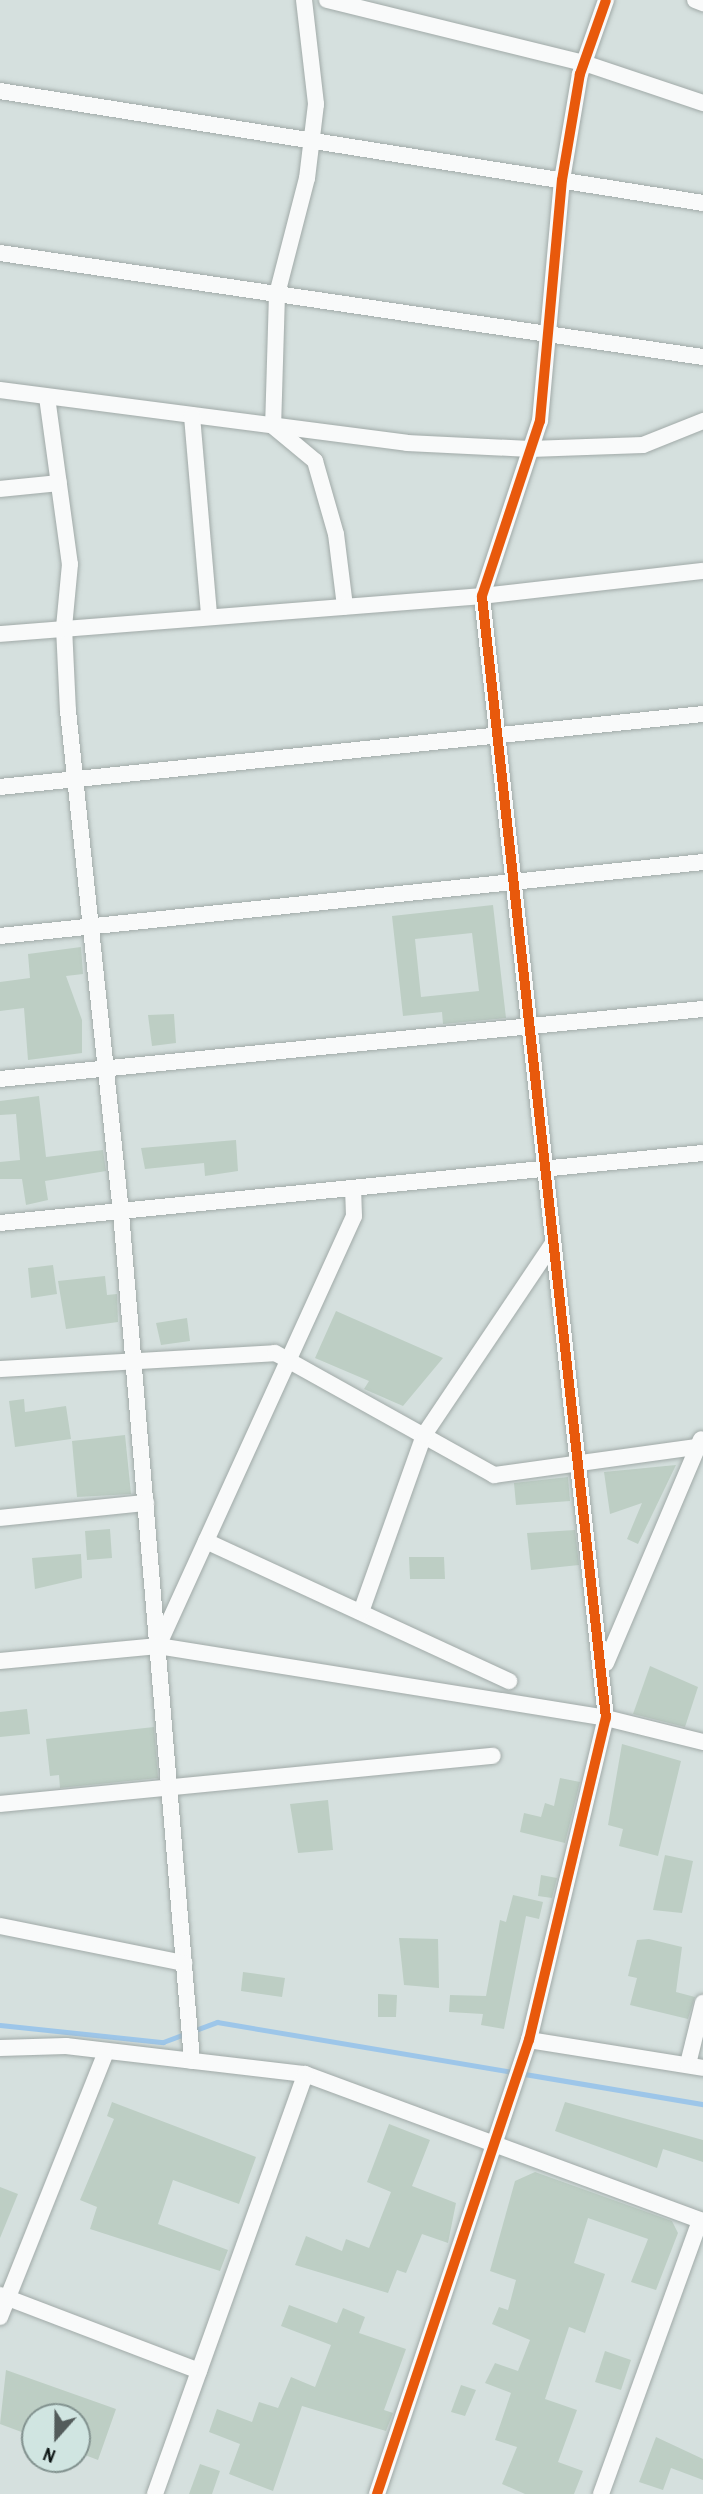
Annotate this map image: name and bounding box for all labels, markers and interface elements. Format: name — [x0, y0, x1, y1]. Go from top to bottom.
north arrow — [21, 2403, 91, 2473]
text: N — [39, 2442, 59, 2470]

